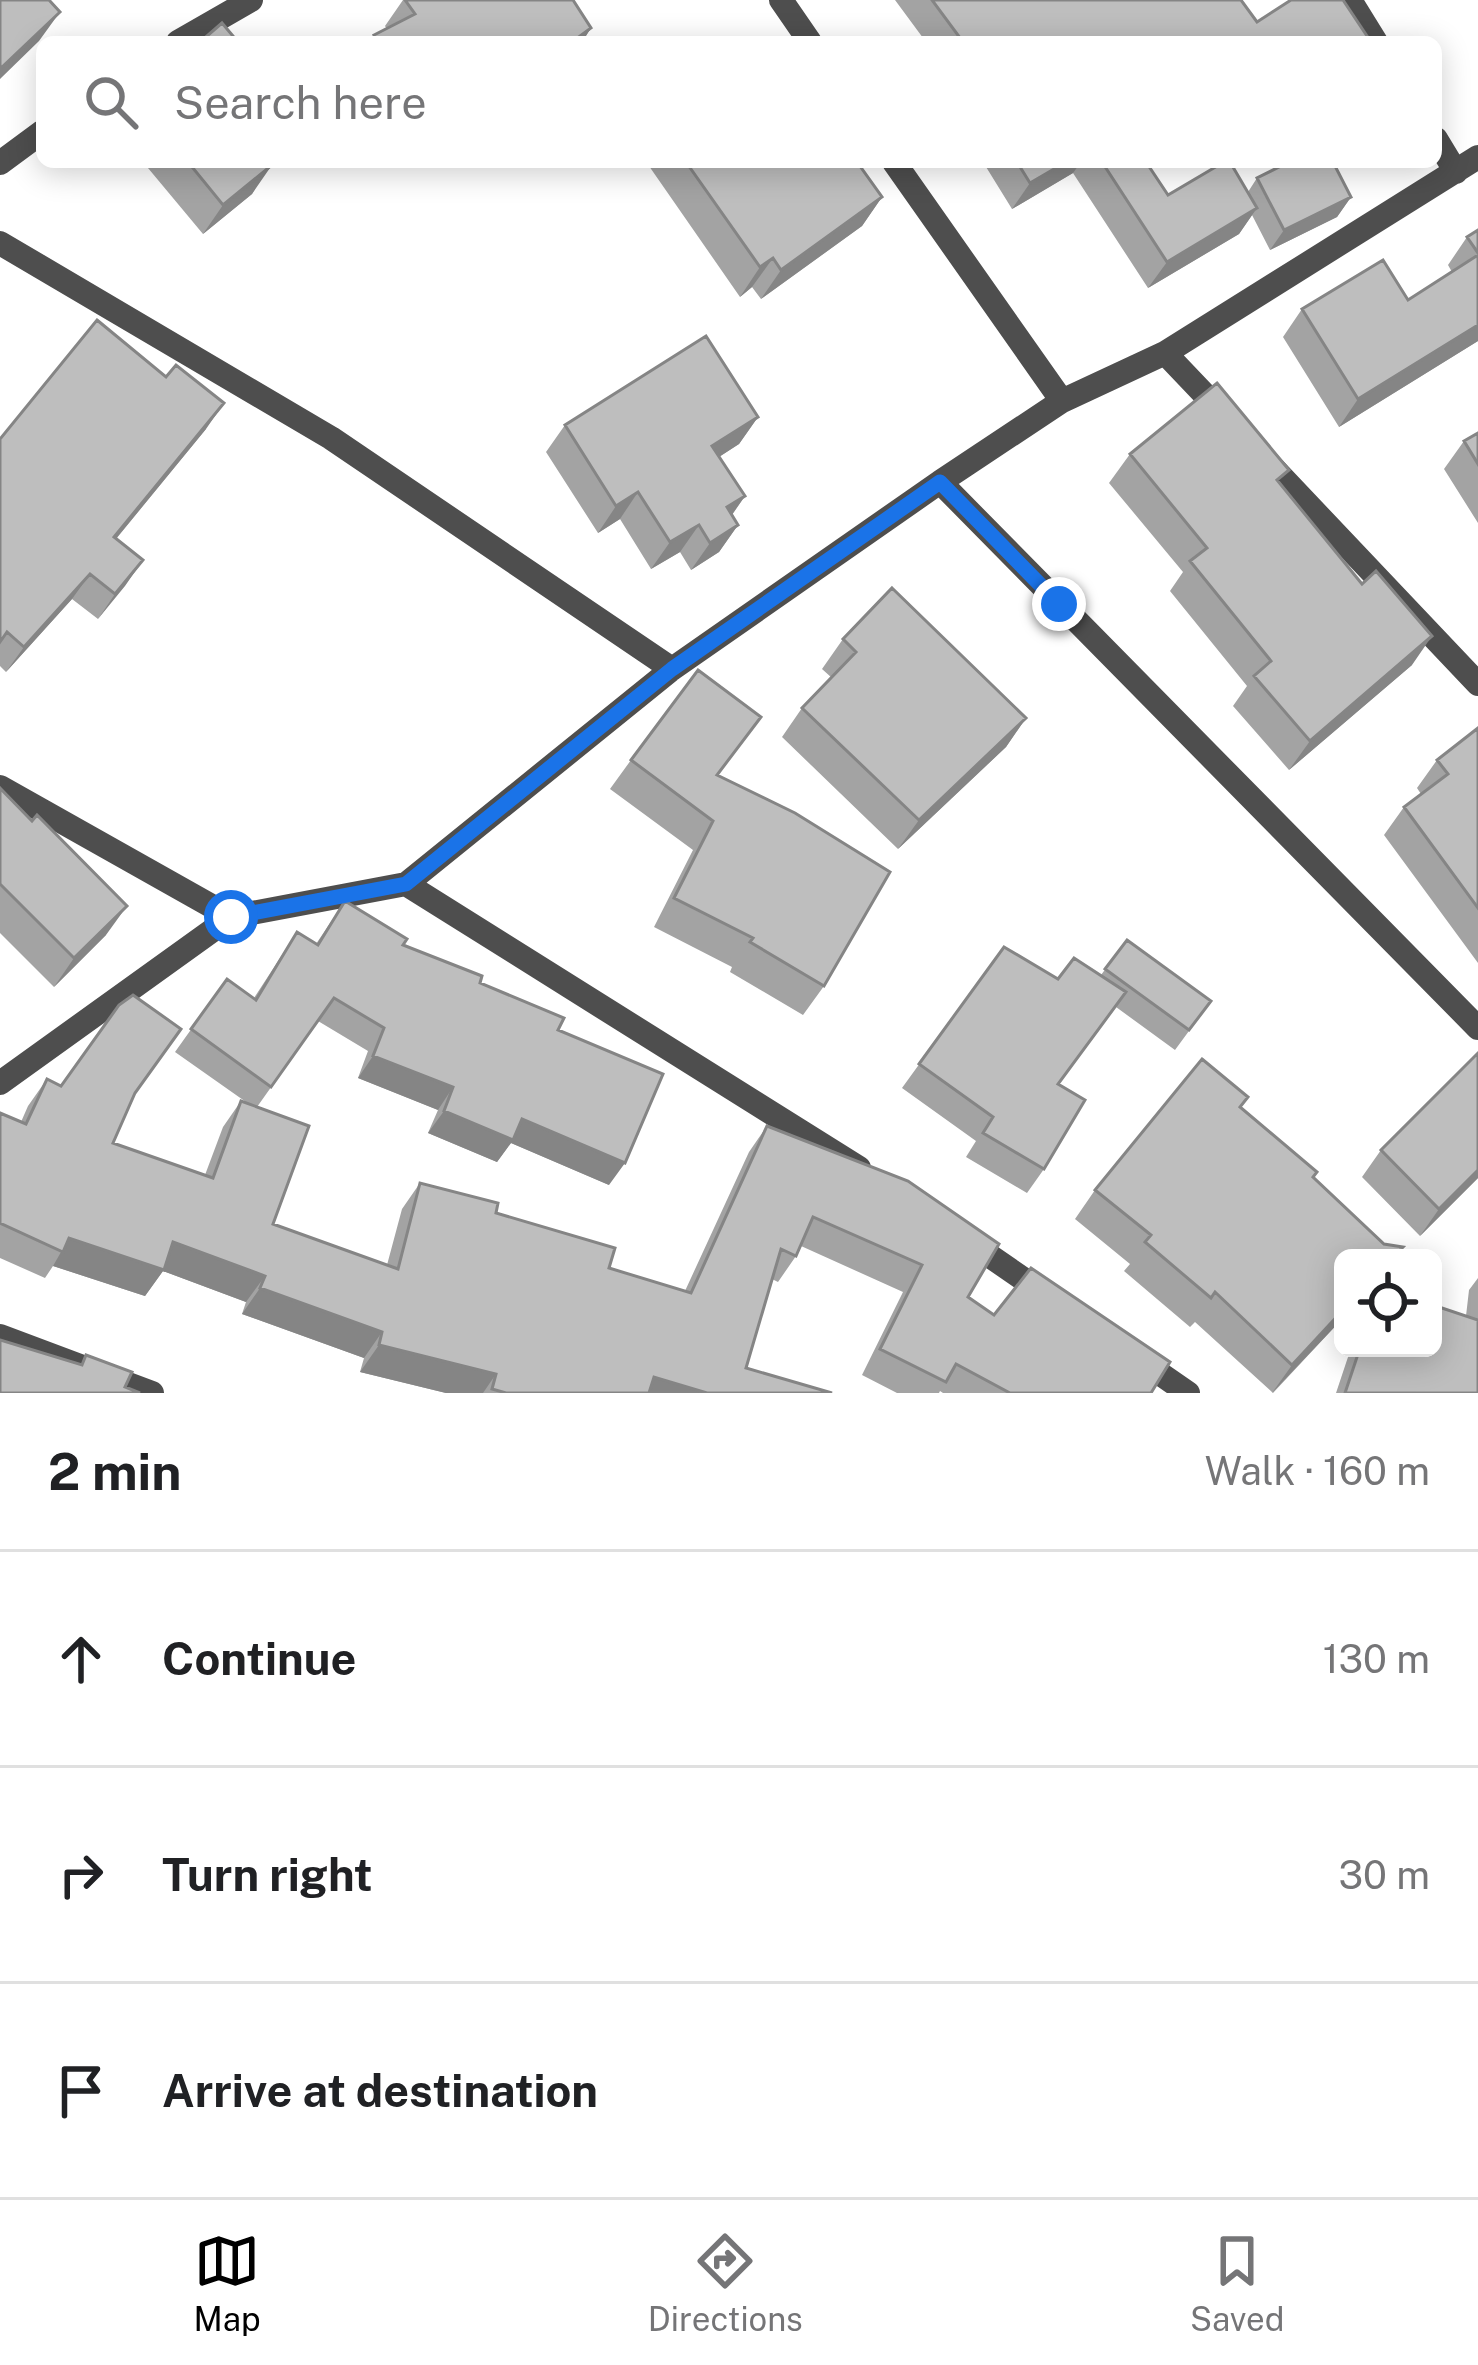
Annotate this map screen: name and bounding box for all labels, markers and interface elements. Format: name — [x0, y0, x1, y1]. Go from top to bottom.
search box — [36, 36, 1442, 168]
icon: search — [78, 69, 144, 135]
text: Search here — [174, 76, 427, 129]
route end — [1032, 577, 1086, 631]
route start — [204, 890, 258, 944]
map controls — [1334, 1249, 1442, 1357]
button: locate — [1334, 1249, 1442, 1357]
text: 2 min — [48, 1442, 182, 1501]
text: Walk · 160 m — [1205, 1448, 1430, 1494]
icon: ahead — [48, 1626, 114, 1692]
text: Continue — [162, 1632, 356, 1685]
text: 130 m — [1323, 1636, 1430, 1682]
icon: right — [48, 1842, 114, 1908]
text: Turn right — [162, 1848, 373, 1901]
text: 30 m — [1339, 1852, 1430, 1898]
icon: arrive — [48, 2058, 114, 2124]
text: Arrive at destination — [162, 2064, 598, 2117]
tab: Map — [194, 2228, 261, 2338]
tab: Directions — [648, 2228, 803, 2338]
tab: Saved — [1190, 2228, 1284, 2338]

